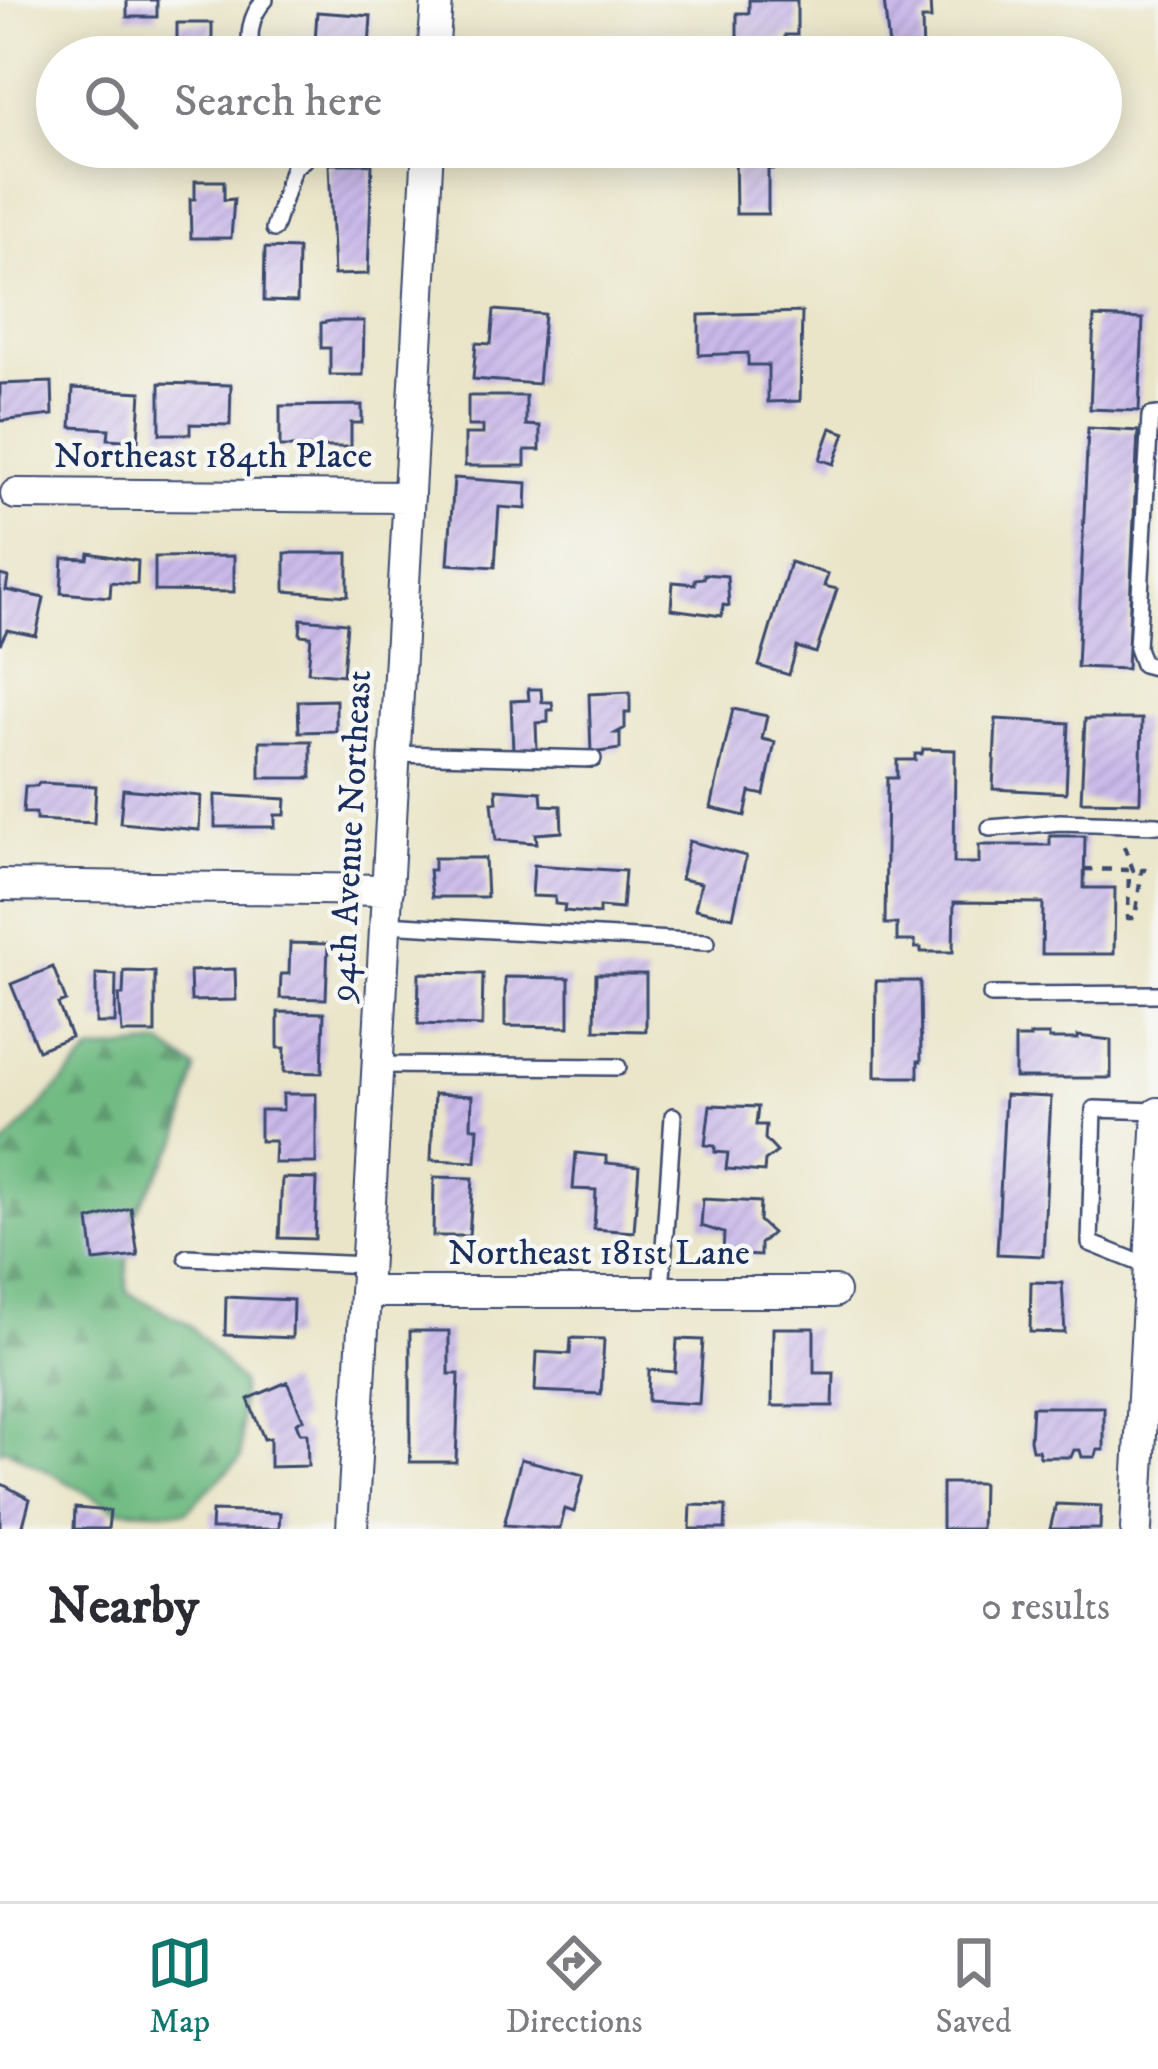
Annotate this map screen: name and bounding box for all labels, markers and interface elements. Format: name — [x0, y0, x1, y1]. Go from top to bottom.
search box — [36, 36, 1122, 168]
icon: search — [78, 69, 144, 135]
text: Search here — [174, 74, 382, 130]
street label: Northeast 184th Place — [54, 434, 372, 479]
street label: 94th Avenue Northeast — [320, 669, 382, 1005]
street label: Northeast 181st Lane — [448, 1231, 750, 1276]
text: Nearby — [48, 1575, 199, 1639]
text: 0 results — [981, 1583, 1110, 1632]
tab: Map — [147, 1930, 213, 2043]
tab: Directions — [506, 1930, 642, 2043]
tab: Saved — [936, 1930, 1011, 2043]

